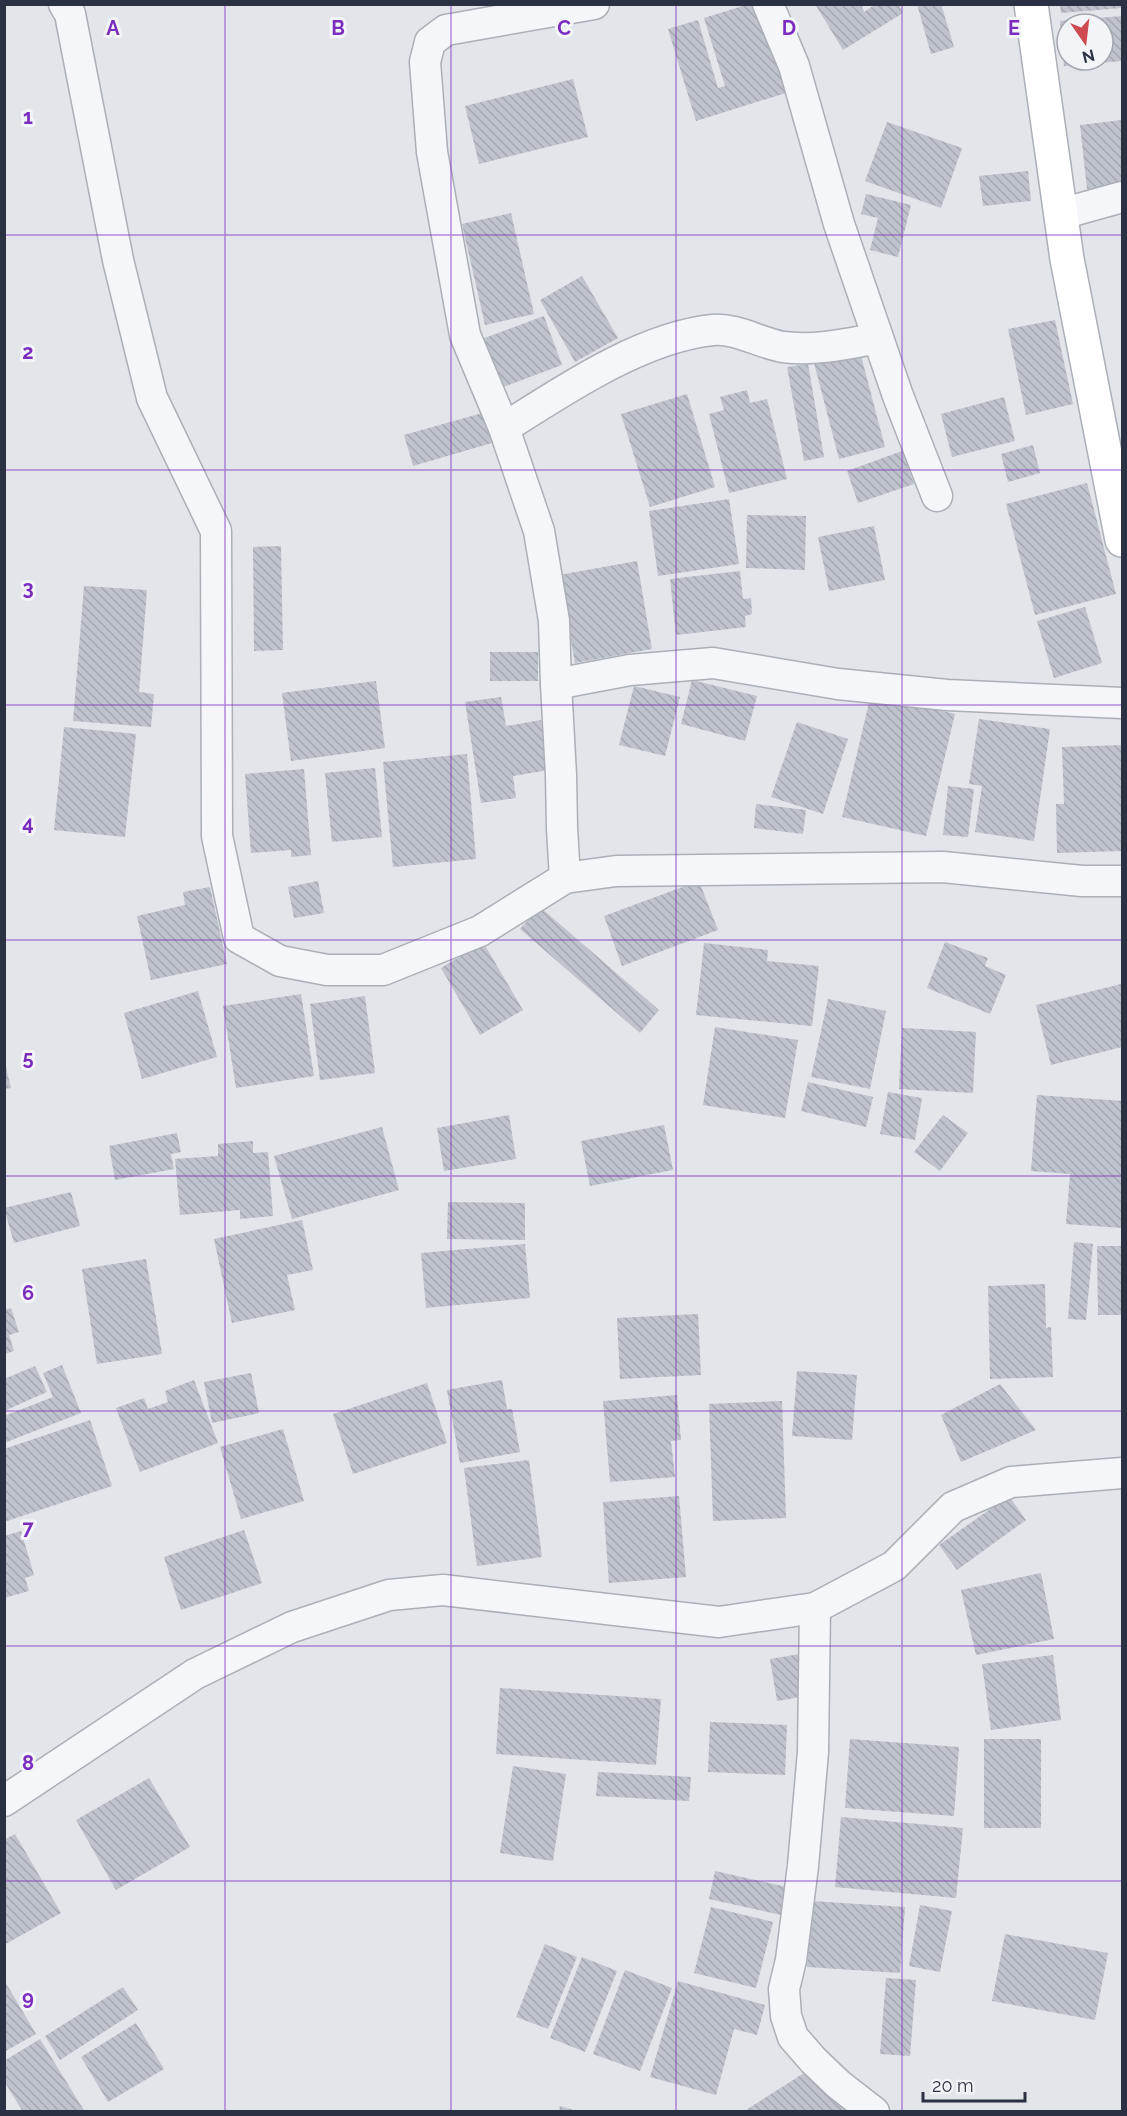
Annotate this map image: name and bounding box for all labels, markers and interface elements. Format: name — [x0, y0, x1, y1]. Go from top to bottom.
north arrow — [1055, 12, 1115, 72]
text: A — [106, 16, 120, 40]
text: B — [331, 16, 345, 40]
text: C — [557, 16, 571, 40]
text: D — [782, 16, 796, 40]
text: E — [1008, 16, 1020, 40]
text: N — [1080, 45, 1097, 67]
text: 1 — [23, 105, 33, 129]
text: 2 — [22, 340, 34, 364]
text: 3 — [22, 576, 34, 600]
text: 4 — [22, 811, 34, 835]
text: 5 — [22, 1046, 34, 1070]
text: 6 — [22, 1281, 34, 1305]
text: 7 — [22, 1516, 34, 1540]
text: 8 — [22, 1751, 34, 1775]
text: 9 — [22, 1986, 34, 2010]
scale bar — [923, 2065, 1025, 2103]
text: 20 m — [932, 2075, 974, 2096]

